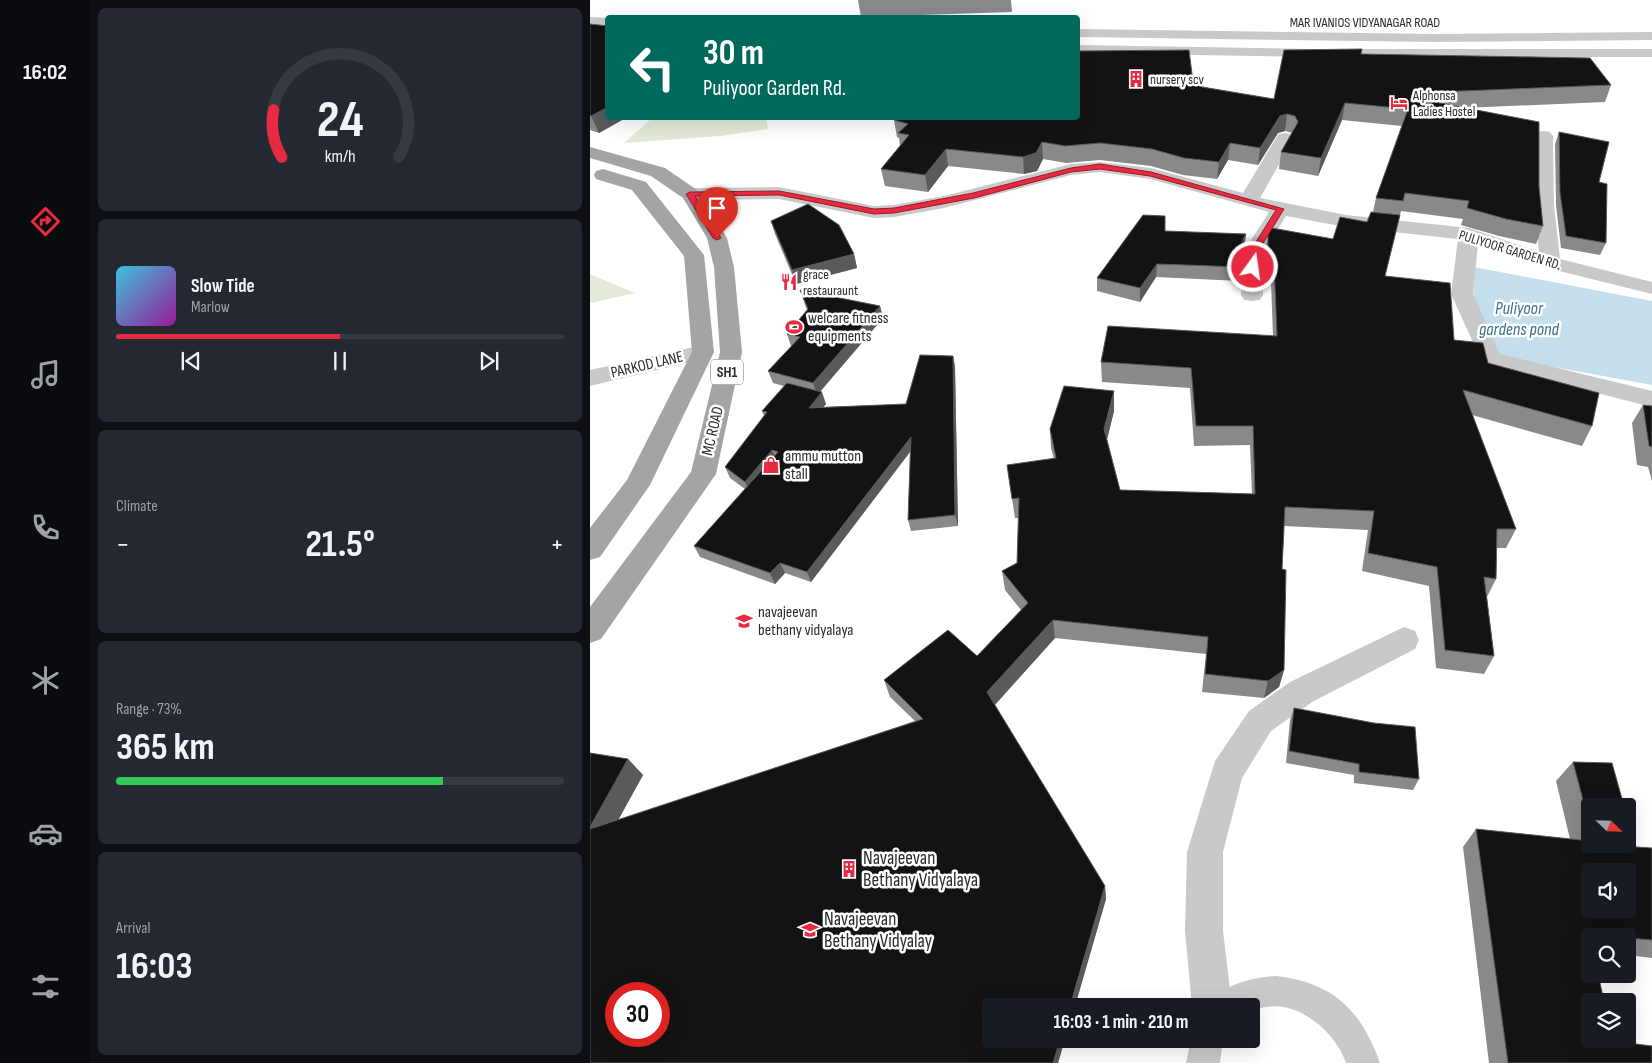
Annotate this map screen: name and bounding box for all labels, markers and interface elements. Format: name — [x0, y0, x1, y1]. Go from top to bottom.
street label: MAR IVANIOS VIDYANAGAR ROAD — [1290, 14, 1440, 31]
text: 30 m — [703, 32, 764, 75]
icon: left — [620, 35, 685, 100]
text: 16:02 — [23, 59, 67, 86]
building icon: nursery scv — [1126, 69, 1146, 89]
place label: nursery scv — [1150, 71, 1205, 88]
text: Puliyoor Garden Rd. — [703, 75, 846, 102]
place label: Alphonsa Ladies Hostel — [1412, 87, 1475, 120]
text: 24 — [317, 89, 363, 152]
hotel icon: Alphonsa Ladies Hostel — [1389, 93, 1409, 113]
text: km/h — [325, 146, 355, 167]
pin — [696, 187, 738, 238]
icon: arrive — [703, 194, 731, 222]
icon: directions — [28, 204, 63, 239]
street label: PULIYOOR GARDEN RD. — [1457, 226, 1563, 274]
position arrow — [1226, 240, 1278, 292]
place label: grace restauraunt — [803, 266, 858, 299]
restaurant icon: grace restauraunt — [779, 272, 799, 292]
text: Slow Tide — [191, 275, 255, 298]
text: Marlow — [191, 298, 230, 317]
water label: Puliyoor gardens pond — [1479, 298, 1560, 340]
place label: welcare fitness equipments — [808, 309, 889, 346]
sports icon: welcare fitness equipments — [784, 317, 804, 337]
icon: previous — [177, 347, 205, 375]
icon: pause — [326, 347, 354, 375]
icon: next — [475, 347, 503, 375]
street label: PARKOD LANE — [609, 347, 685, 383]
icon: music — [28, 357, 63, 392]
road number: SH1 — [711, 360, 743, 384]
street label: MC ROAD — [698, 405, 728, 457]
place label: ammu mutton stall — [785, 447, 861, 484]
shop icon: ammu mutton stall — [761, 455, 781, 475]
text: Climate — [116, 497, 158, 516]
icon: phone — [28, 510, 63, 545]
text: 21.5° — [305, 522, 375, 567]
text: − — [116, 528, 130, 561]
text: + — [550, 528, 564, 561]
place label: navajeevan bethany vidyalaya — [758, 603, 854, 640]
school or university icon: navajeevan bethany vidyalaya — [734, 611, 754, 631]
icon: climate — [28, 663, 63, 698]
text: Range · 73% — [116, 700, 182, 719]
text: 365 km — [116, 725, 215, 770]
north arrow — [1581, 798, 1636, 852]
map controls — [1581, 798, 1636, 1048]
icon: car — [28, 816, 63, 851]
place label: Navajeevan Bethany Vidyalaya — [863, 847, 978, 892]
building icon: Navajeevan Bethany Vidyalaya — [839, 859, 859, 879]
button: sound — [1581, 863, 1636, 918]
place label: Navajeevan Bethany Vidyalay — [824, 908, 933, 953]
text: Arrival — [116, 919, 150, 938]
school or university icon: Navajeevan Bethany Vidyalay — [800, 920, 820, 940]
button: search — [1581, 928, 1636, 983]
text: 16:03 — [116, 944, 192, 989]
icon: filters — [28, 969, 63, 1004]
speed limit sign: 30 — [605, 982, 670, 1047]
button: layers — [1581, 993, 1636, 1048]
text: 16:03 · 1 min · 210 m — [1054, 1011, 1188, 1034]

